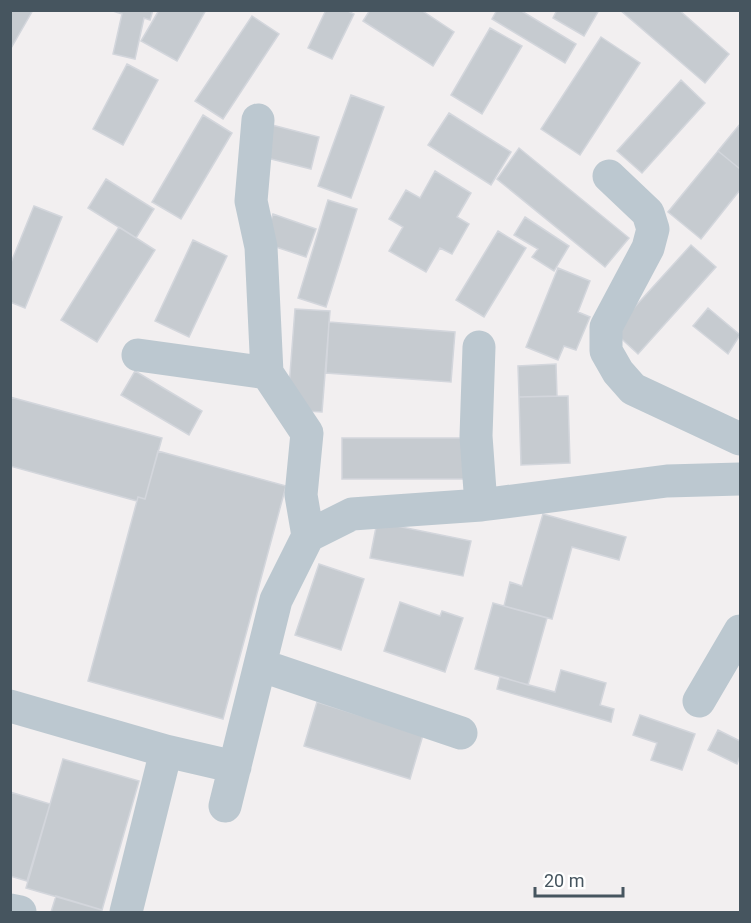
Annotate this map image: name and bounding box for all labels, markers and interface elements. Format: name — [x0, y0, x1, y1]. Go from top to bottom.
scale bar — [535, 860, 624, 898]
text: 20 m — [544, 870, 584, 891]

